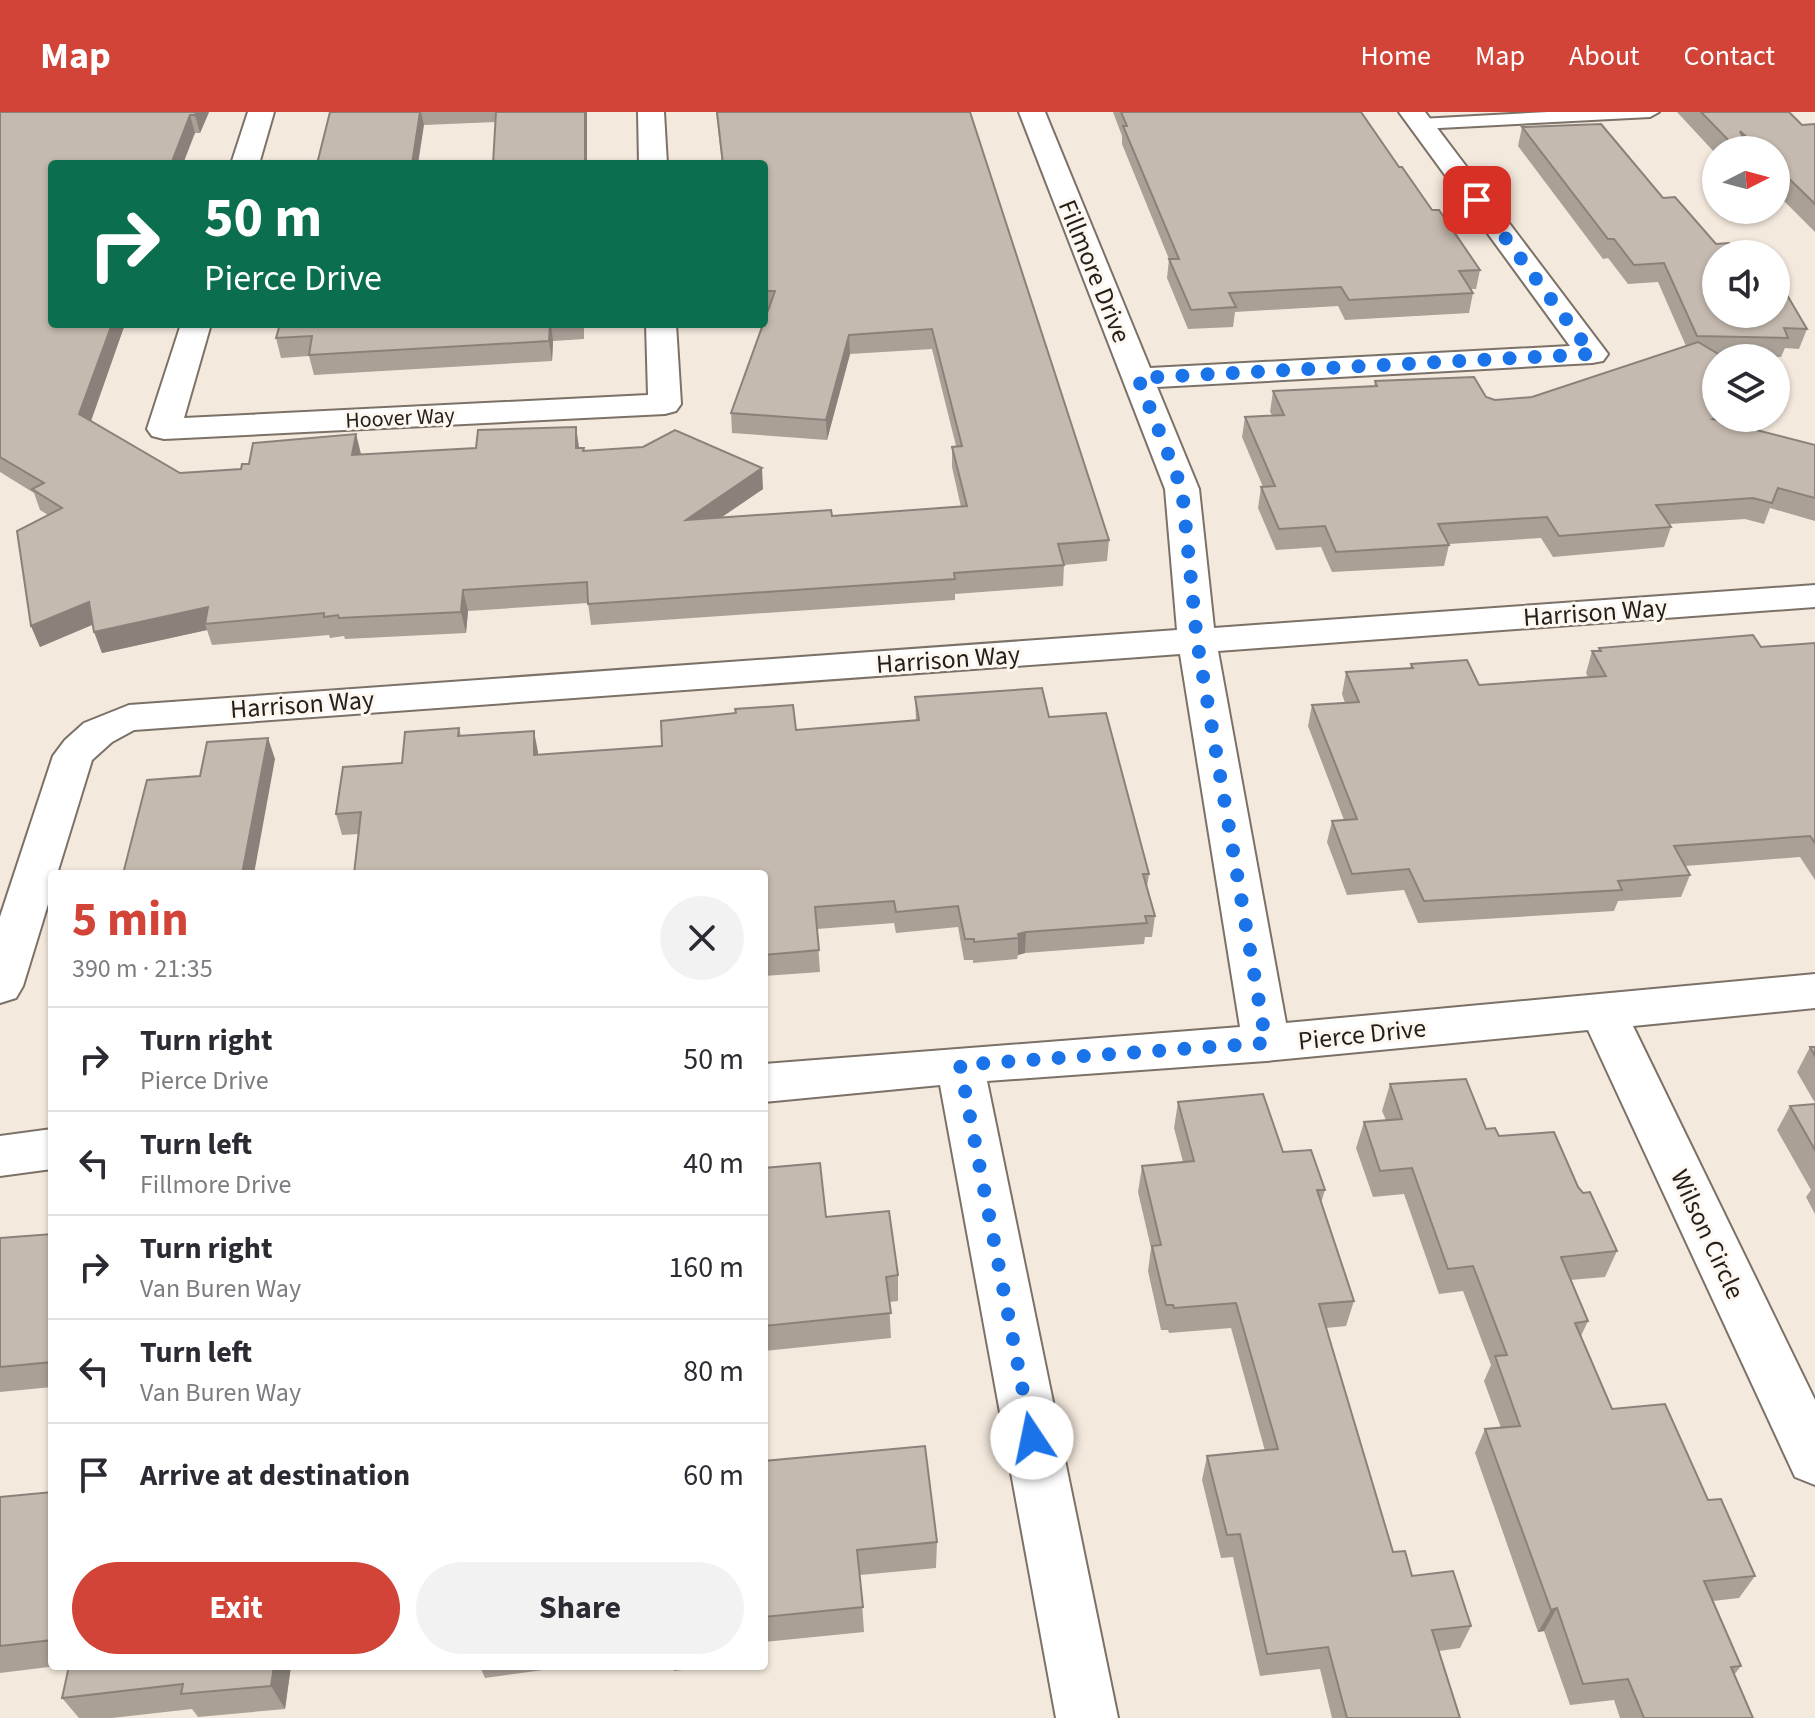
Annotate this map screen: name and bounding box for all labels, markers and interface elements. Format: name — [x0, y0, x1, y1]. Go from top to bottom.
text: Map — [40, 29, 111, 83]
text: Home — [1360, 36, 1431, 76]
text: Map — [1475, 36, 1525, 76]
text: About — [1569, 36, 1640, 76]
text: Contact — [1684, 36, 1775, 76]
north arrow — [1702, 136, 1790, 224]
map controls — [1702, 136, 1790, 432]
pin — [1443, 166, 1511, 234]
icon: arrive — [1455, 178, 1499, 222]
text: 50 m — [204, 179, 322, 258]
icon: right — [72, 192, 176, 296]
street label: Fillmore Drive — [1049, 194, 1140, 348]
button: sound — [1702, 240, 1790, 328]
text: Pierce Drive — [204, 253, 382, 304]
button: layers — [1702, 344, 1790, 432]
street label: Hoover Way — [345, 399, 456, 437]
street label: Harrison Way — [1522, 589, 1668, 636]
street label: Harrison Way — [875, 636, 1021, 683]
street label: Harrison Way — [229, 681, 375, 728]
text: 5 min — [72, 886, 189, 954]
button: close — [660, 896, 744, 980]
text: 390 m · 21:35 — [72, 950, 213, 987]
street label: Pierce Drive — [1296, 1009, 1428, 1060]
text: Turn right — [140, 1019, 272, 1062]
icon: right — [72, 1037, 116, 1081]
text: 50 m — [683, 1038, 744, 1081]
text: Pierce Drive — [140, 1062, 269, 1099]
text: Turn left — [140, 1123, 252, 1166]
icon: left — [72, 1141, 116, 1185]
text: 40 m — [683, 1142, 744, 1185]
street label: Wilson Circle — [1661, 1163, 1754, 1305]
text: Fillmore Drive — [140, 1166, 291, 1203]
text: Turn right — [140, 1227, 272, 1270]
icon: right — [72, 1245, 116, 1289]
text: 160 m — [668, 1246, 744, 1289]
text: Van Buren Way — [140, 1270, 301, 1307]
text: Turn left — [140, 1331, 252, 1374]
icon: left — [72, 1349, 116, 1393]
text: 80 m — [683, 1350, 744, 1393]
text: Van Buren Way — [140, 1374, 301, 1411]
position arrow — [990, 1396, 1074, 1480]
icon: arrive — [72, 1453, 116, 1497]
text: Arrive at destination — [140, 1454, 410, 1497]
text: 60 m — [683, 1454, 744, 1497]
button: Exit — [72, 1562, 400, 1654]
button: Share — [416, 1562, 744, 1654]

